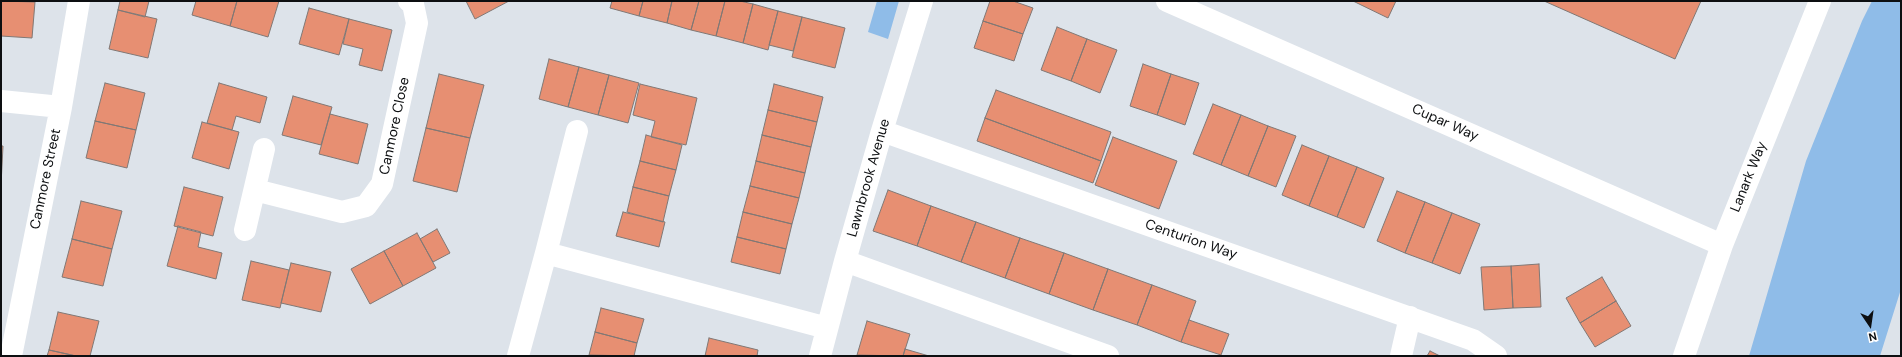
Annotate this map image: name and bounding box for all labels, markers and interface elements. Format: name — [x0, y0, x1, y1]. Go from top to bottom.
street label: Canmore Close — [376, 76, 414, 176]
street label: Cupar Way — [1409, 101, 1481, 145]
street label: Lawnbrook Avenue — [844, 117, 894, 239]
street label: Canmore Street — [27, 127, 65, 231]
street label: Lanark Way — [1727, 139, 1771, 215]
street label: Centurion Way — [1143, 216, 1239, 264]
north arrow — [1850, 305, 1890, 345]
text: N — [1867, 329, 1878, 344]

